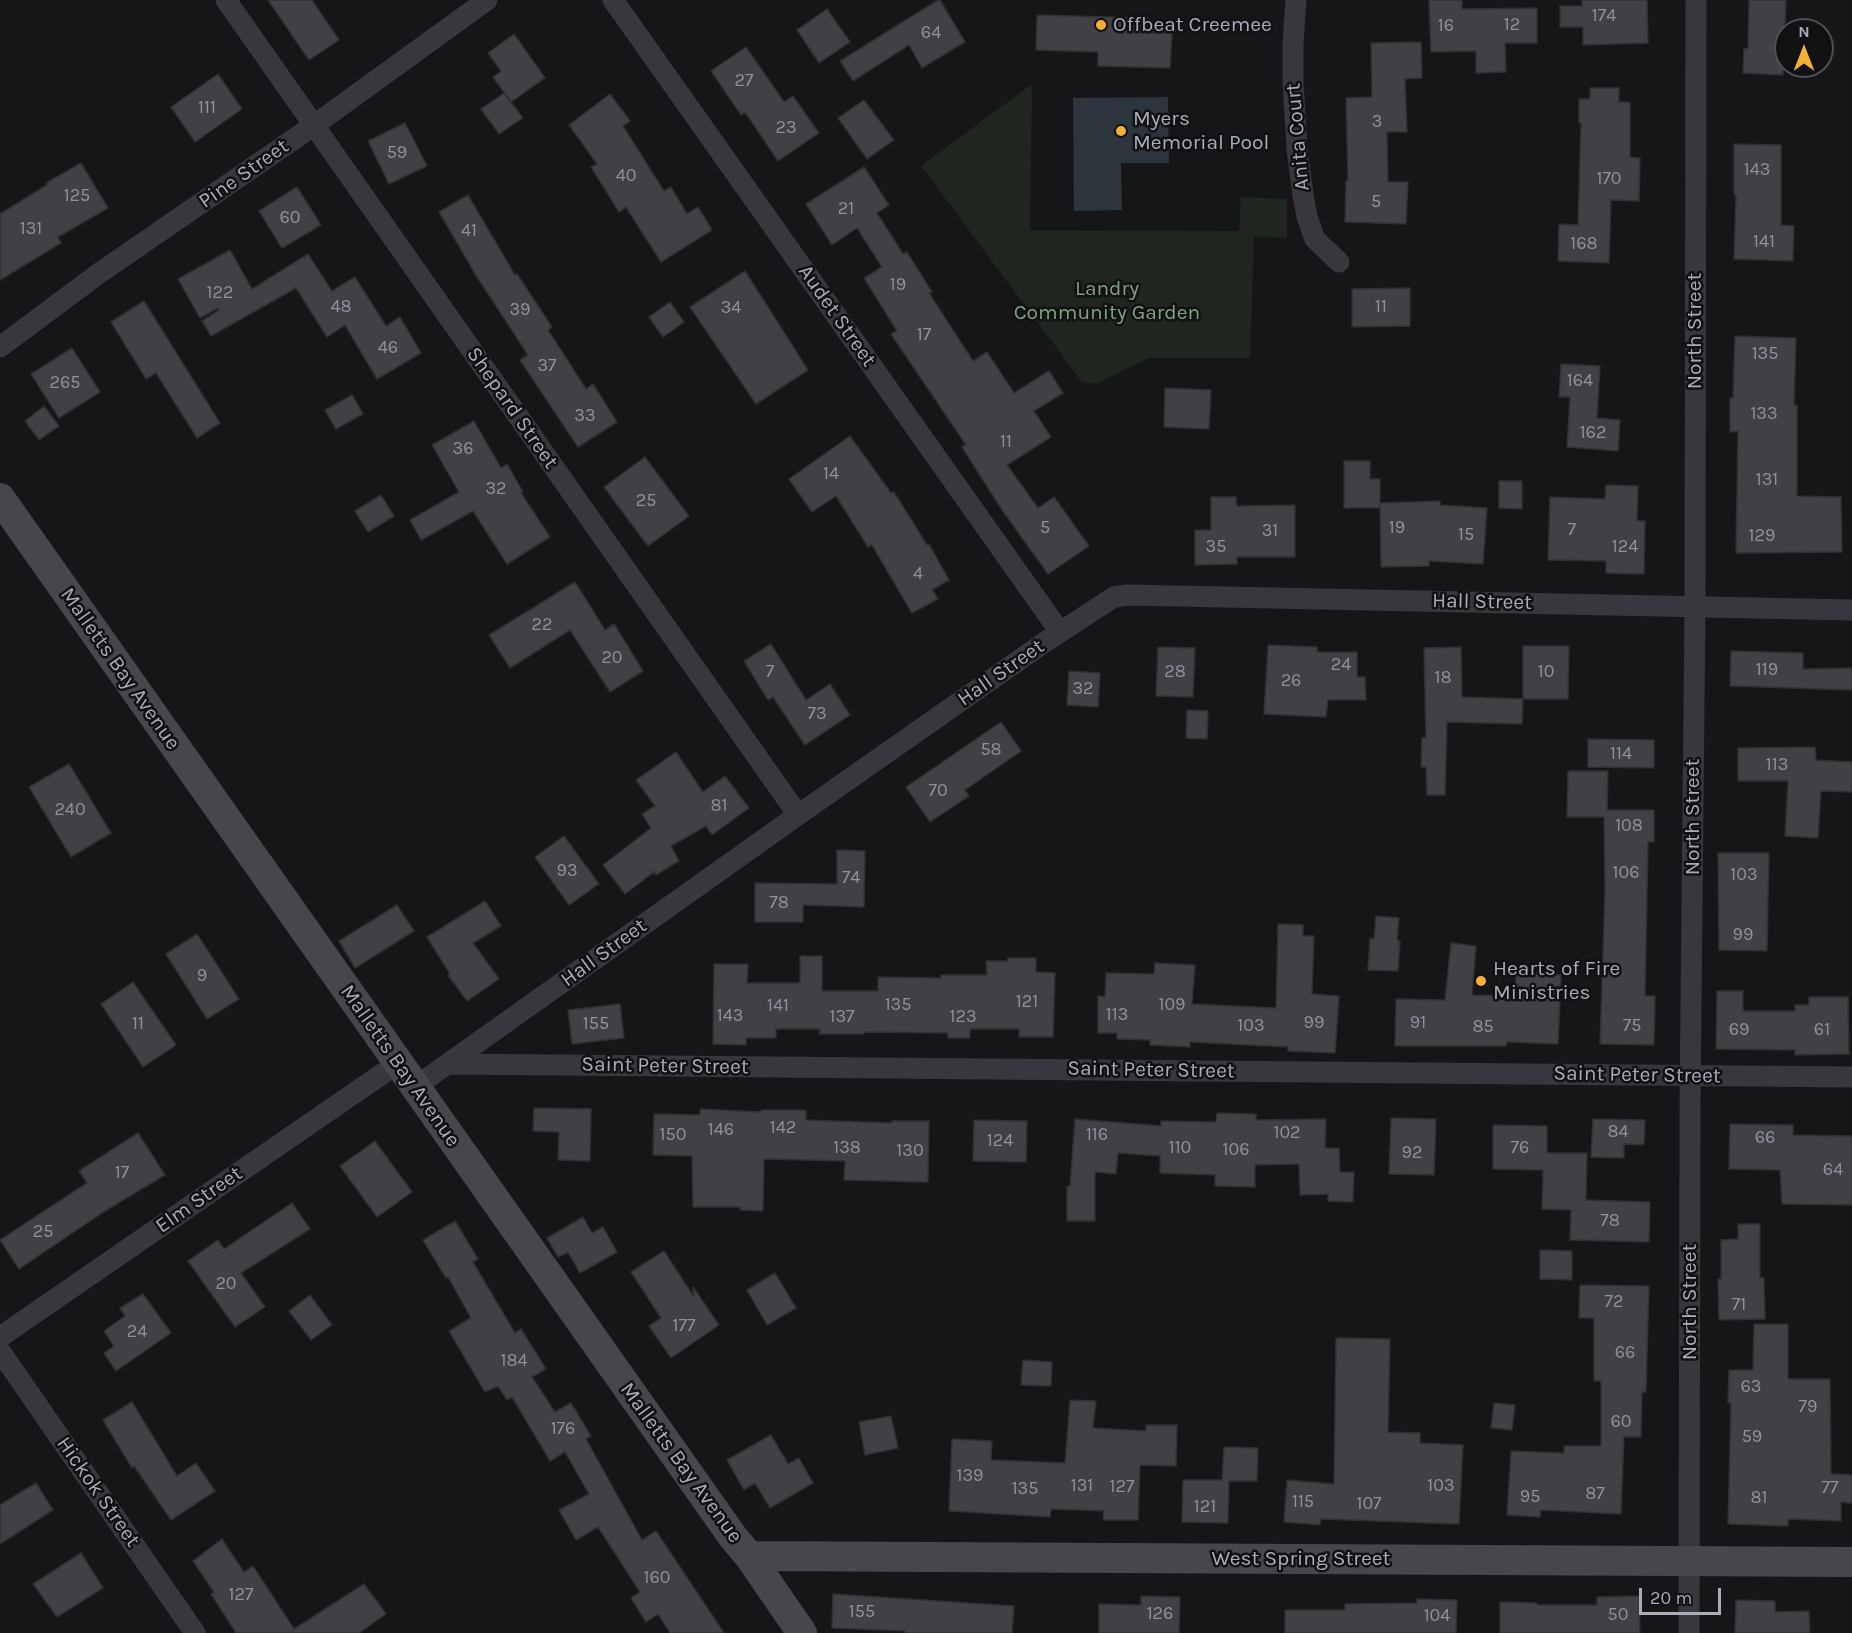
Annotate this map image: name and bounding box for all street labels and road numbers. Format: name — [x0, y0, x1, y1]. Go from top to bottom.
street label: Anita Court — [1281, 82, 1315, 192]
street label: Pine Street — [194, 134, 294, 214]
street label: Audet Street — [793, 260, 881, 372]
street label: North Street — [1682, 273, 1708, 389]
street label: Shepard Street — [461, 342, 563, 474]
street label: Malletts Bay Avenue — [55, 583, 185, 755]
street label: Hall Street — [1432, 589, 1532, 615]
street label: Hall Street — [953, 634, 1049, 712]
street label: North Street — [1680, 759, 1706, 875]
street label: Hall Street — [556, 913, 652, 993]
street label: Malletts Bay Avenue — [335, 980, 465, 1152]
street label: Saint Peter Street — [581, 1052, 749, 1080]
street label: Saint Peter Street — [1067, 1056, 1235, 1084]
street label: Saint Peter Street — [1553, 1061, 1721, 1089]
street label: Elm Street — [151, 1161, 247, 1239]
street label: North Street — [1677, 1244, 1703, 1360]
street label: Malletts Bay Avenue — [614, 1378, 748, 1548]
street label: Hickok Street — [51, 1432, 145, 1552]
street label: West Spring Street — [1212, 1546, 1390, 1572]

